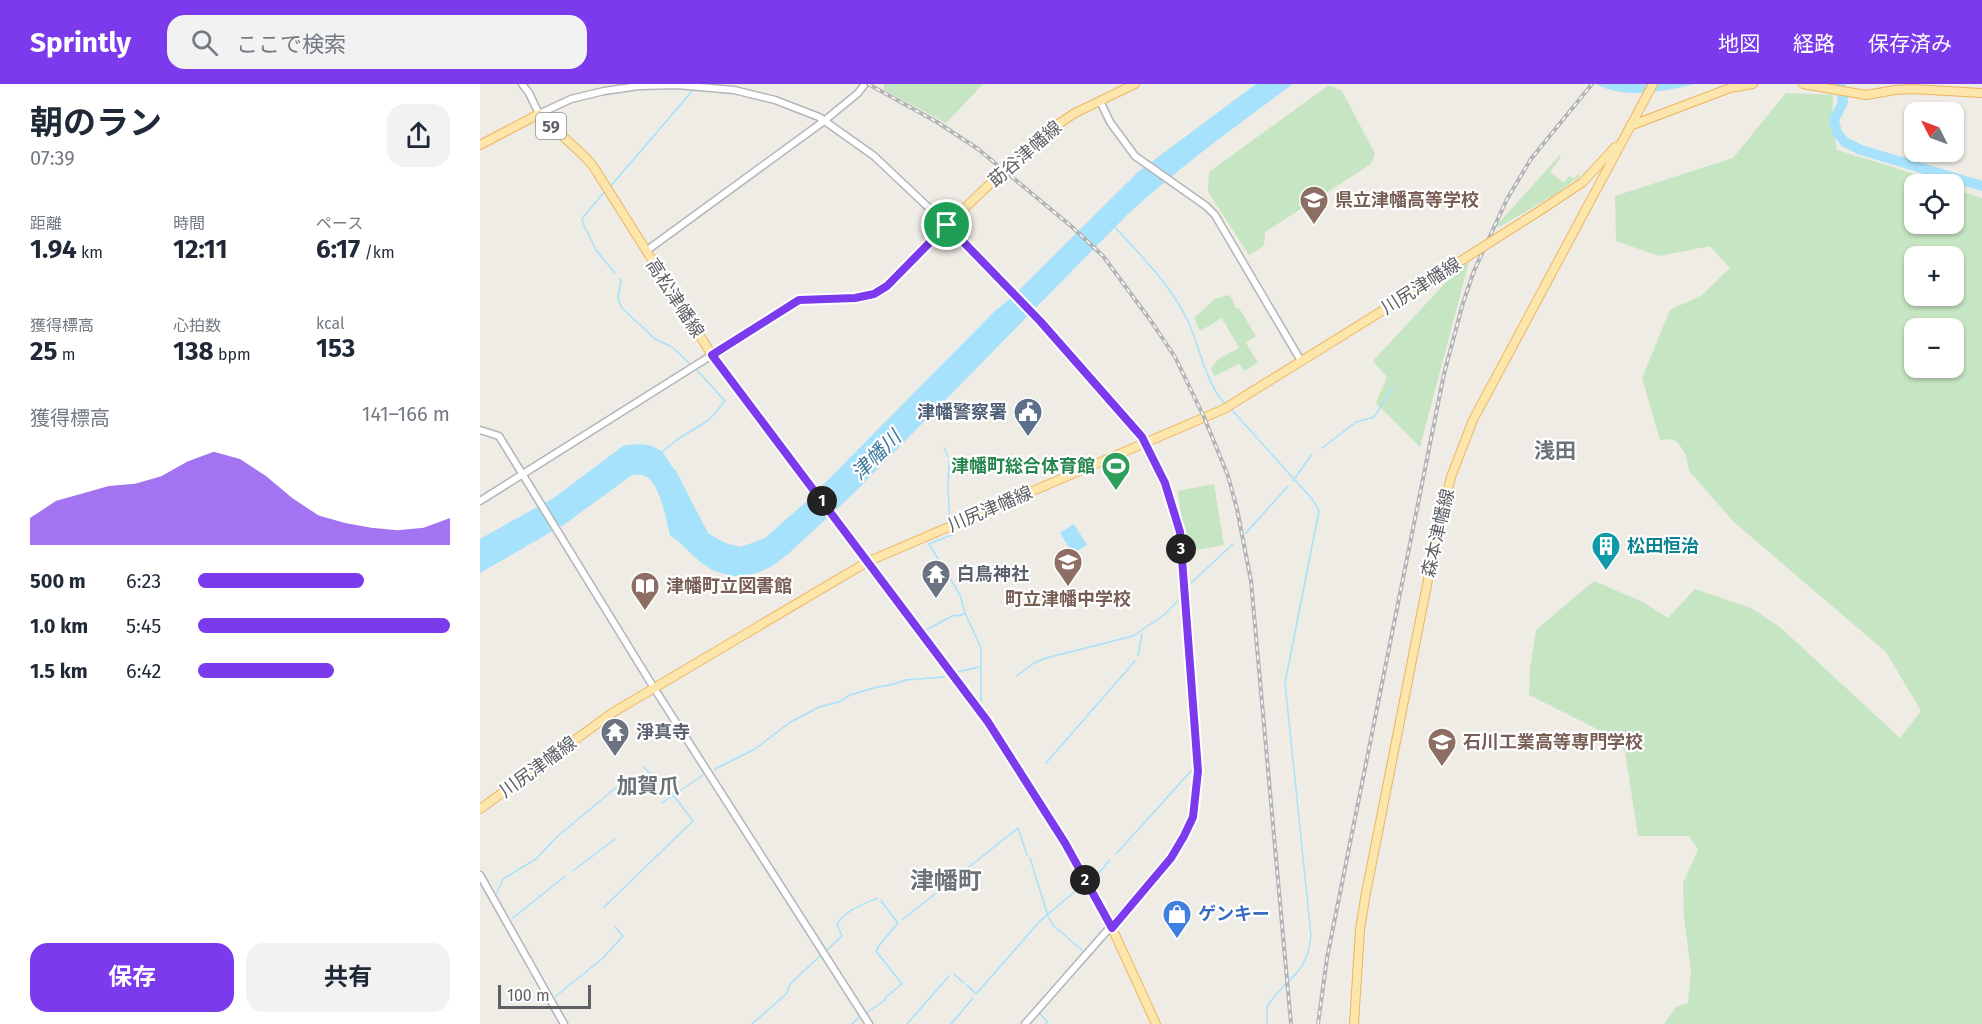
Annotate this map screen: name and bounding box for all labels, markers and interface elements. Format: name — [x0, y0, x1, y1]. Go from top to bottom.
search box — [167, 15, 587, 69]
text: Sprintly — [30, 26, 131, 59]
icon: search — [188, 26, 221, 59]
text: ここで検索 — [236, 31, 346, 58]
text: 地図 — [1718, 31, 1760, 57]
text: 経路 — [1793, 31, 1835, 57]
text: 保存済み — [1868, 31, 1952, 57]
north arrow — [1904, 102, 1964, 162]
map controls — [1904, 102, 1964, 378]
text: 朝のラン — [30, 103, 162, 143]
button: share — [387, 104, 450, 167]
road number: 59 — [536, 113, 566, 139]
street label: 莇谷津幡線 — [984, 116, 1066, 192]
text: 07:39 — [30, 146, 75, 170]
button: locate — [1904, 174, 1964, 234]
school or university icon: 県立津幡高等学校 — [1298, 184, 1330, 226]
place label: 県立津幡高等学校 — [1335, 189, 1479, 211]
pin — [921, 199, 972, 250]
icon: arrive — [930, 208, 963, 241]
text: 距離 — [30, 214, 62, 233]
text: 時間 — [173, 214, 205, 233]
text: ペース — [316, 214, 363, 233]
text: 1.94 — [30, 234, 77, 265]
text: 12:11 — [173, 234, 228, 265]
text: 6:17 — [316, 234, 360, 265]
text: km — [77, 243, 103, 262]
text: /km — [360, 243, 395, 262]
button: + — [1904, 246, 1964, 306]
street label: 川尻津幡線 — [1377, 253, 1465, 319]
street label: 高松津幡線 — [641, 254, 709, 342]
text: kcal — [316, 314, 345, 333]
text: 獲得標高 — [30, 316, 94, 335]
text: 心拍数 — [173, 316, 221, 335]
button: − — [1904, 318, 1964, 378]
text: 153 — [316, 333, 355, 364]
text: 25 — [30, 336, 57, 367]
text: 138 — [173, 336, 214, 367]
text: m — [57, 345, 75, 364]
text: bpm — [214, 345, 251, 364]
public building icon: 津幡警察署 — [1012, 396, 1044, 438]
place label: 津幡警察署 — [917, 401, 1007, 423]
text: 141–166 m — [362, 402, 450, 426]
text: 獲得標高 — [30, 406, 110, 430]
water label: 津幡川 — [846, 424, 907, 485]
district label: 浅田 — [1534, 438, 1576, 464]
sports icon: 津幡町総合体育館 — [1100, 450, 1132, 492]
place label: 津幡町総合体育館 — [951, 455, 1095, 477]
street label: 川尻津幡線 — [944, 481, 1036, 537]
pin: 1 — [807, 486, 837, 516]
street label: 森本津幡線 — [1417, 487, 1459, 579]
text: 1 — [818, 491, 826, 510]
building icon: 松田恒治 — [1590, 530, 1622, 572]
pin: 3 — [1166, 534, 1196, 564]
place label: 松田恒治 — [1627, 535, 1699, 557]
text: 3 — [1177, 539, 1185, 558]
school or university icon: 町立津幡中学校 — [1052, 546, 1084, 588]
temple icon: 白鳥神社 — [920, 558, 952, 600]
place label: 白鳥神社 — [957, 563, 1029, 585]
text: 500 m — [30, 569, 86, 593]
text: 6:23 — [126, 569, 161, 593]
library icon: 津幡町立図書館 — [629, 570, 661, 612]
place label: 津幡町立図書館 — [666, 575, 792, 597]
place label: 町立津幡中学校 — [1005, 588, 1131, 610]
text: 1.0 km — [30, 614, 88, 638]
text: 5:45 — [126, 614, 161, 638]
text: 1.5 km — [30, 659, 88, 683]
text: 6:42 — [126, 659, 162, 683]
temple icon: 淨真寺 — [599, 716, 631, 758]
place label: 淨真寺 — [636, 721, 690, 743]
school or university icon: 石川工業高等専門学校 — [1426, 726, 1458, 768]
place label: 石川工業高等専門学校 — [1463, 731, 1643, 753]
street label: 川尻津幡線 — [495, 732, 581, 802]
district label: 加賀爪 — [617, 773, 680, 799]
pin: 2 — [1070, 865, 1100, 895]
district label: 津幡町 — [910, 867, 982, 895]
text: 2 — [1081, 870, 1089, 889]
shop icon: ゲンキー — [1161, 898, 1193, 940]
place label: ゲンキー — [1198, 903, 1270, 925]
button: 保存 — [30, 943, 234, 1012]
button: 共有 — [246, 943, 450, 1012]
scale bar — [498, 982, 591, 1010]
text: 100 m — [507, 986, 550, 1005]

